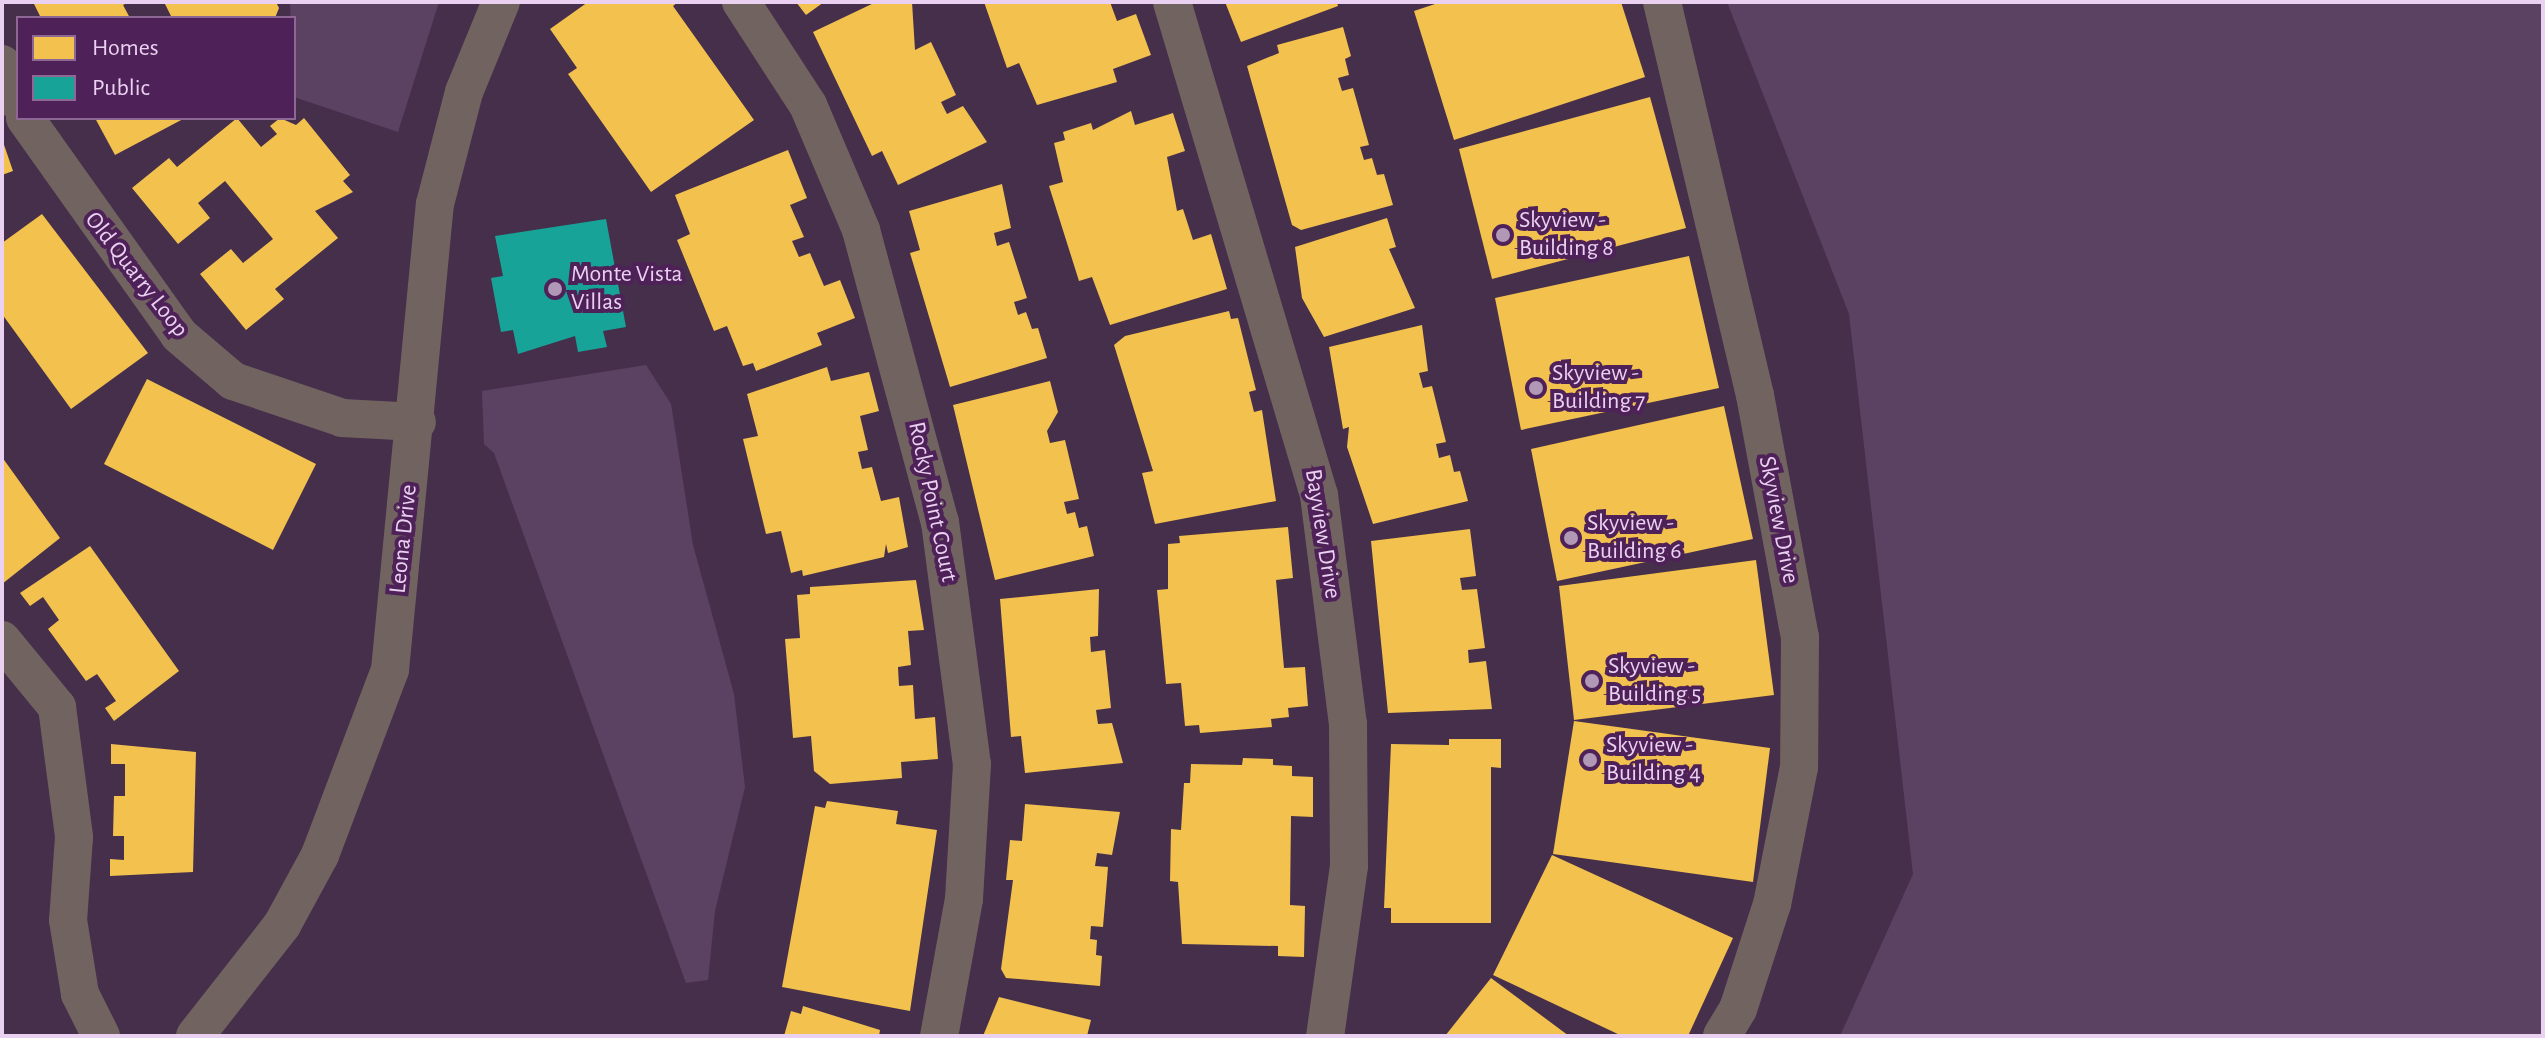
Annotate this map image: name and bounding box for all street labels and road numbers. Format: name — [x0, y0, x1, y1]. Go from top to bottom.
street label: Old Quarry Loop — [78, 206, 194, 344]
street label: Rocky Point Court — [901, 419, 963, 585]
street label: Skyview Drive — [1752, 454, 1804, 586]
street label: Bayview Drive — [1298, 467, 1346, 601]
street label: Leona Drive — [384, 483, 424, 595]

